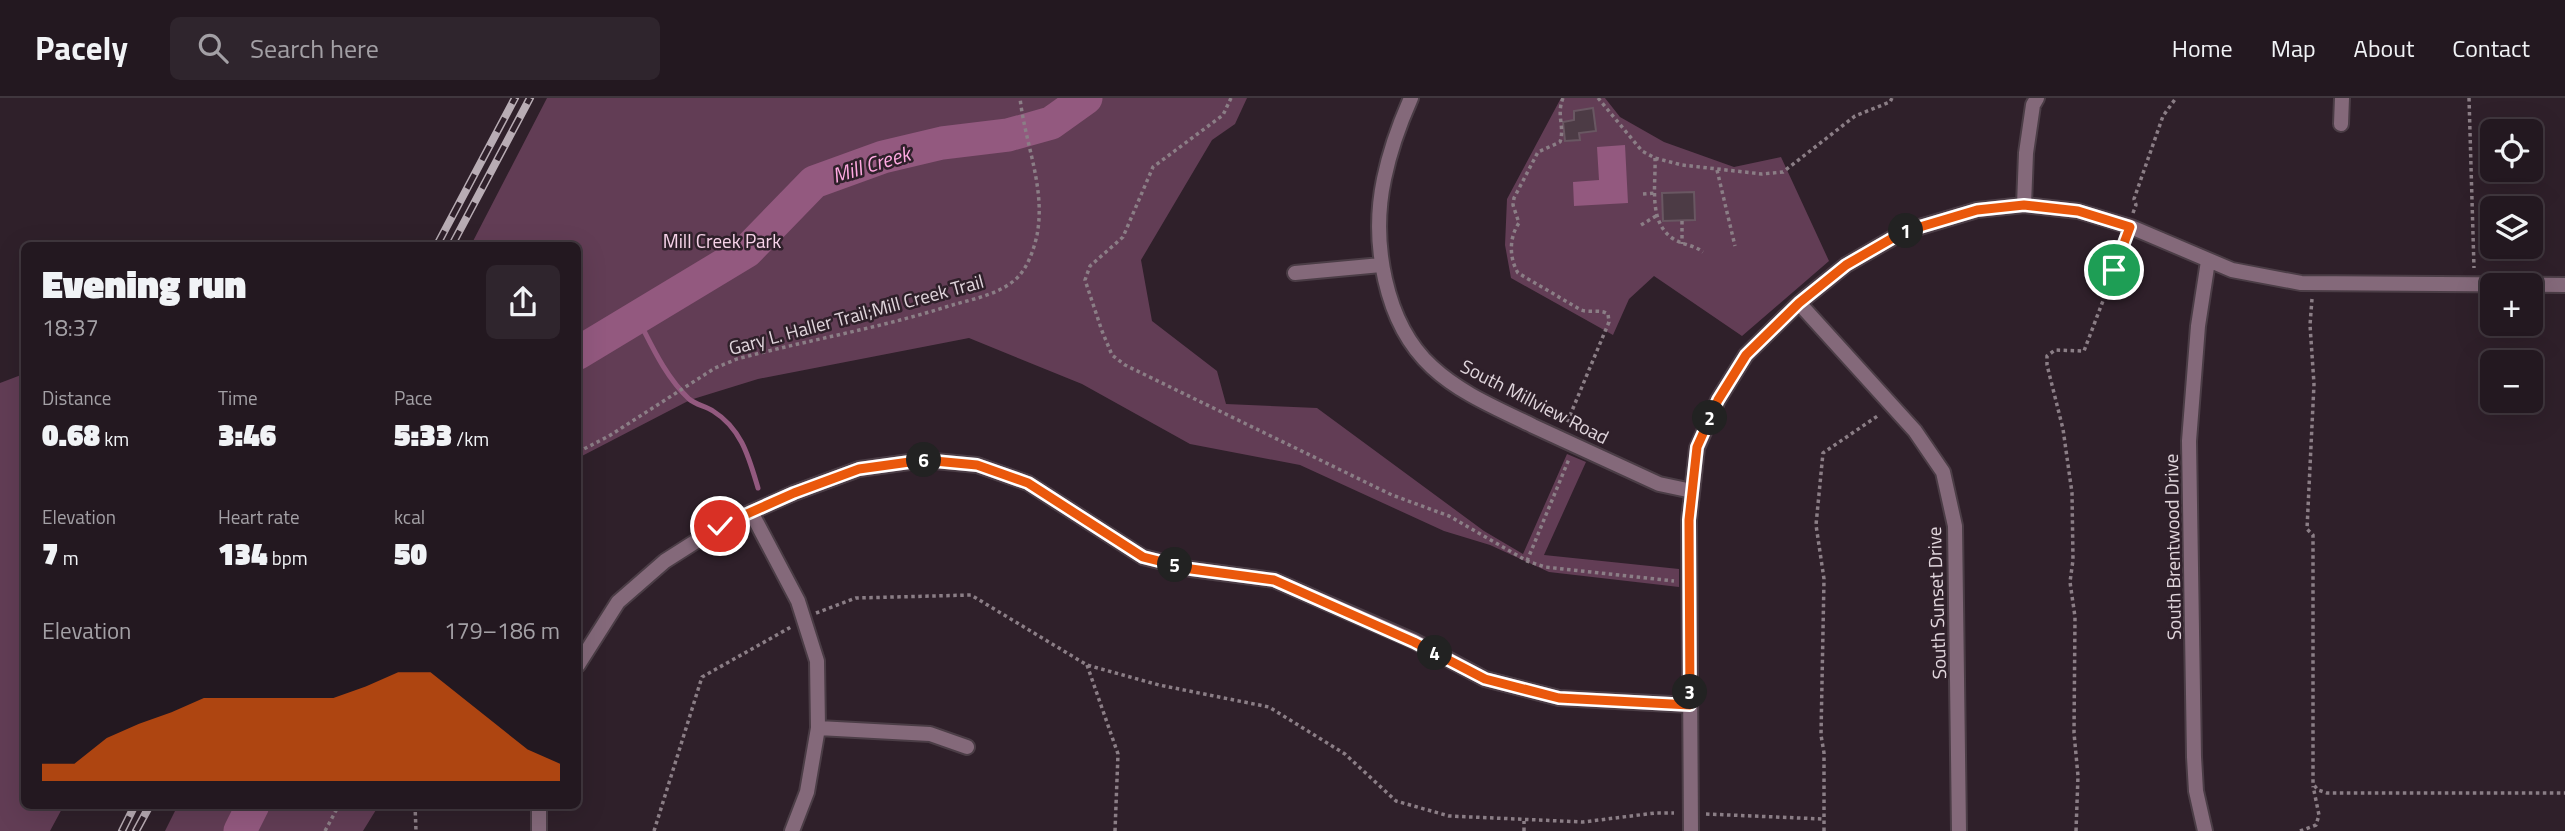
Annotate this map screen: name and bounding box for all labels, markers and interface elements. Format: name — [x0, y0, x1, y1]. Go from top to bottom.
search box — [170, 17, 660, 80]
text: Pacely — [35, 23, 128, 73]
icon: search — [194, 29, 232, 67]
text: Search here — [250, 29, 379, 68]
text: Home — [2172, 30, 2233, 66]
text: Map — [2271, 30, 2316, 66]
text: About — [2354, 30, 2414, 66]
text: Contact — [2452, 30, 2530, 66]
map controls — [2480, 119, 2543, 413]
button: locate — [2480, 119, 2543, 182]
water label: Mill Creek — [828, 136, 916, 191]
button: layers — [2480, 196, 2543, 259]
pin: 1 — [1888, 214, 1924, 248]
text: 1 — [1900, 216, 1911, 245]
park label: Mill Creek Park — [663, 226, 781, 255]
pin — [2084, 240, 2144, 300]
icon: arrive — [2095, 251, 2133, 289]
text: Evening run — [42, 255, 246, 313]
button: share — [486, 265, 560, 339]
street label: Gary L. Haller Trail;Mill Creek Trail — [725, 266, 987, 362]
button: + — [2480, 273, 2543, 336]
text: 18:37 — [42, 310, 99, 345]
button: − — [2480, 350, 2543, 413]
street label: South Millview Road — [1456, 351, 1614, 451]
text: Distance — [42, 383, 111, 412]
text: Time — [218, 383, 258, 412]
text: Pace — [394, 383, 432, 412]
pin: 2 — [1692, 400, 1728, 436]
text: 2 — [1704, 403, 1715, 432]
text: 0.68 — [42, 412, 100, 458]
text: 3:46 — [218, 412, 276, 458]
text: 5:33 — [394, 412, 452, 458]
text: km — [100, 424, 129, 453]
text: /km — [452, 424, 489, 453]
pin: 6 — [906, 442, 942, 478]
text: 6 — [918, 445, 929, 474]
street label: South Brentwood Drive — [2156, 454, 2188, 640]
pin — [690, 496, 750, 556]
text: Elevation — [42, 502, 116, 531]
text: Heart rate — [218, 502, 300, 531]
text: kcal — [394, 502, 425, 531]
icon: check — [701, 507, 739, 545]
street label: South Sunset Drive — [1919, 526, 1953, 680]
text: 7 — [42, 531, 59, 577]
text: 134 — [218, 531, 268, 577]
text: 50 — [394, 531, 427, 577]
text: m — [59, 543, 79, 572]
text: bpm — [268, 543, 308, 572]
pin: 5 — [1158, 547, 1192, 582]
text: 5 — [1169, 550, 1180, 579]
text: Elevation — [42, 613, 131, 648]
text: 179–186 m — [444, 613, 560, 648]
pin: 4 — [1418, 636, 1452, 670]
text: 4 — [1429, 638, 1440, 667]
pin: 3 — [1672, 674, 1708, 710]
text: 3 — [1684, 677, 1695, 706]

